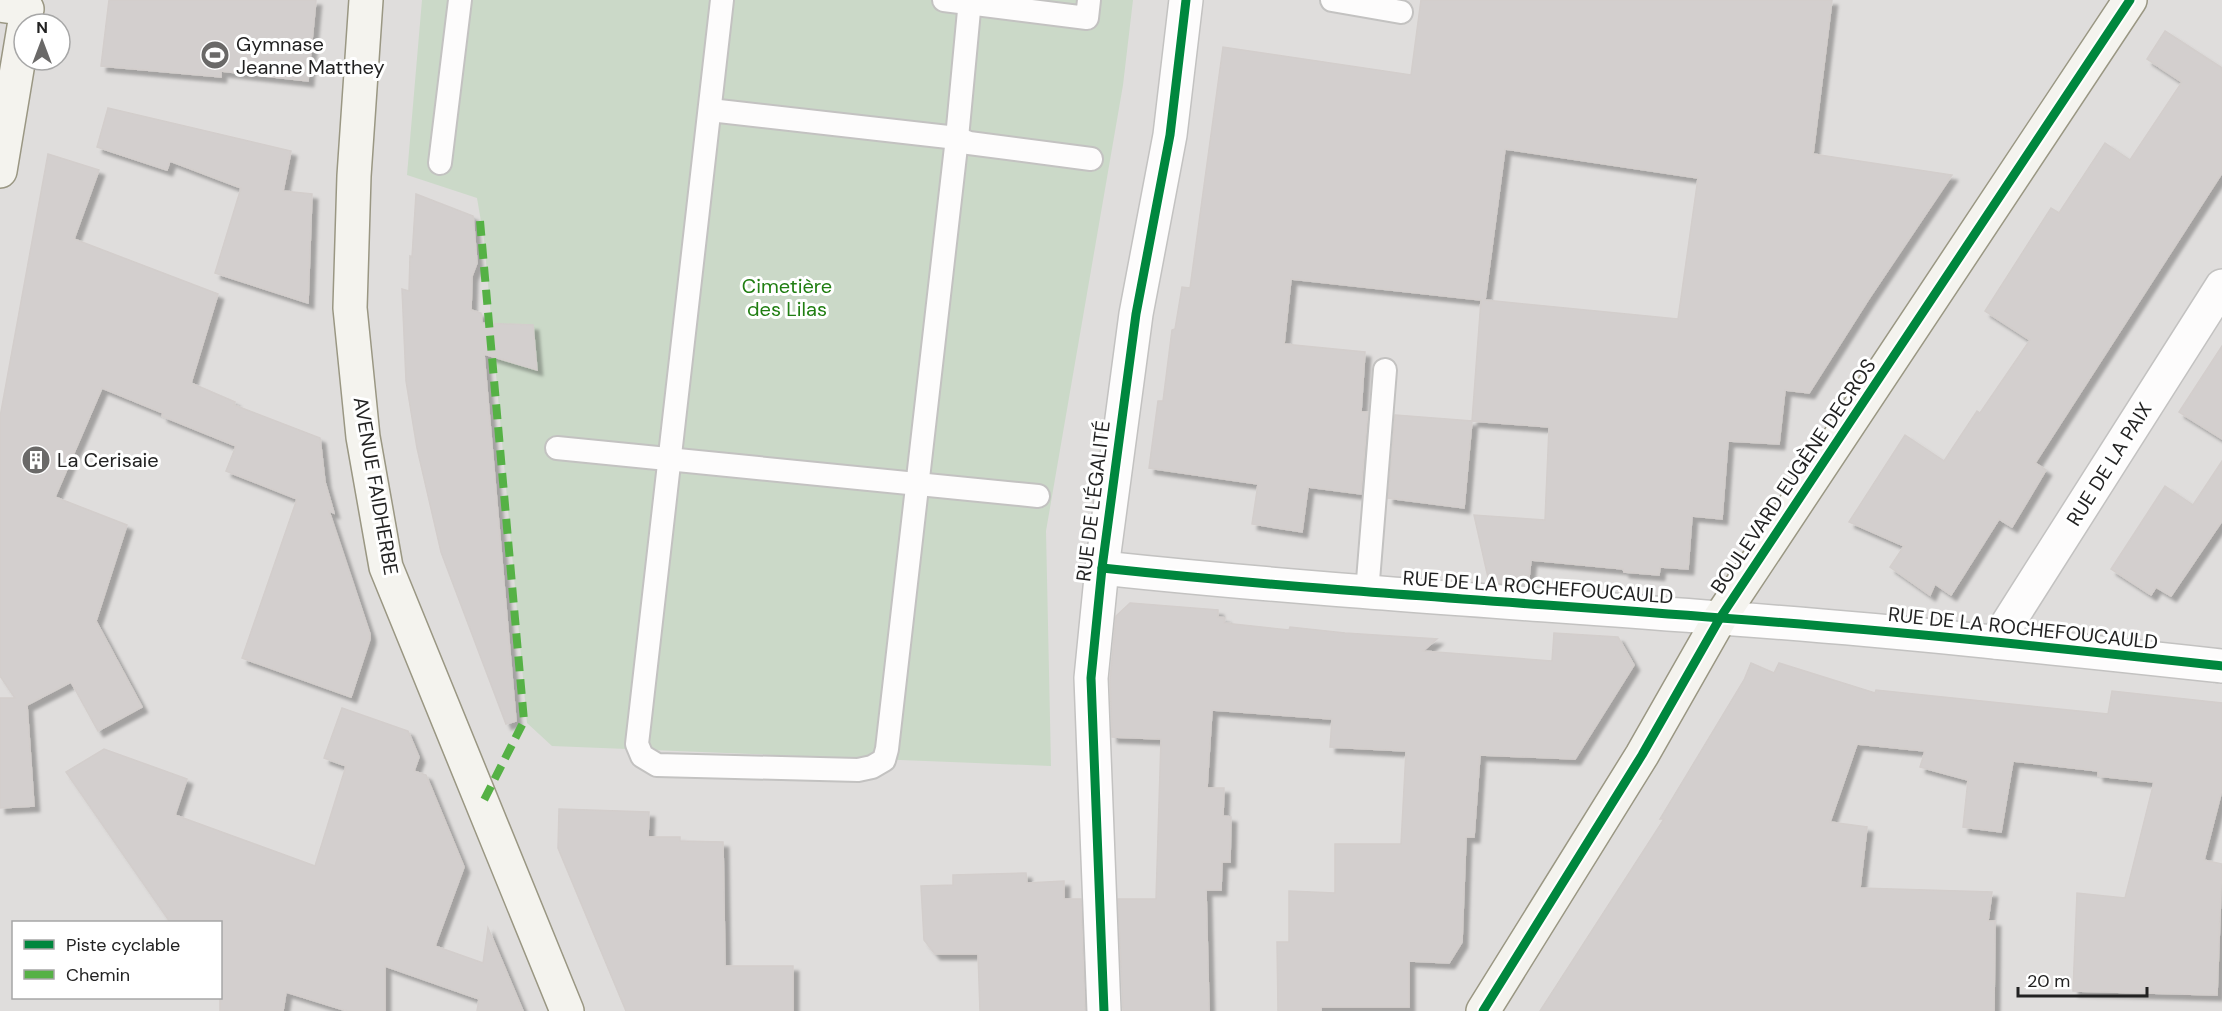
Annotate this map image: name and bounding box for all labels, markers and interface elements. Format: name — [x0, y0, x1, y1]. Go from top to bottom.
north arrow — [12, 12, 72, 72]
text: N — [36, 17, 48, 38]
place label: Gymnase Jeanne Matthey — [236, 31, 385, 80]
sports icon: Gymnase Jeanne Matthey — [199, 39, 231, 71]
park label: Cimetière des Lilas — [742, 273, 832, 322]
street label: BOULEVARD EUGÈNE DECROS — [1705, 354, 1881, 598]
street label: AVENUE FAIDHERBE — [348, 395, 404, 577]
street label: RUE DE LA PAIX — [2061, 397, 2157, 531]
street label: RUE DE L'ÉGALITÉ — [1070, 419, 1116, 583]
building icon: La Cerisaie — [20, 444, 52, 476]
place label: La Cerisaie — [57, 447, 159, 473]
street label: RUE DE LA ROCHEFOUCAULD — [1402, 565, 1674, 609]
street label: RUE DE LA ROCHEFOUCAULD — [1887, 601, 2159, 655]
legend — [12, 921, 222, 999]
text: Piste cyclable — [66, 933, 180, 957]
scale bar — [2018, 960, 2147, 998]
text: Chemin — [66, 963, 130, 987]
text: 20 m — [2027, 969, 2070, 993]

